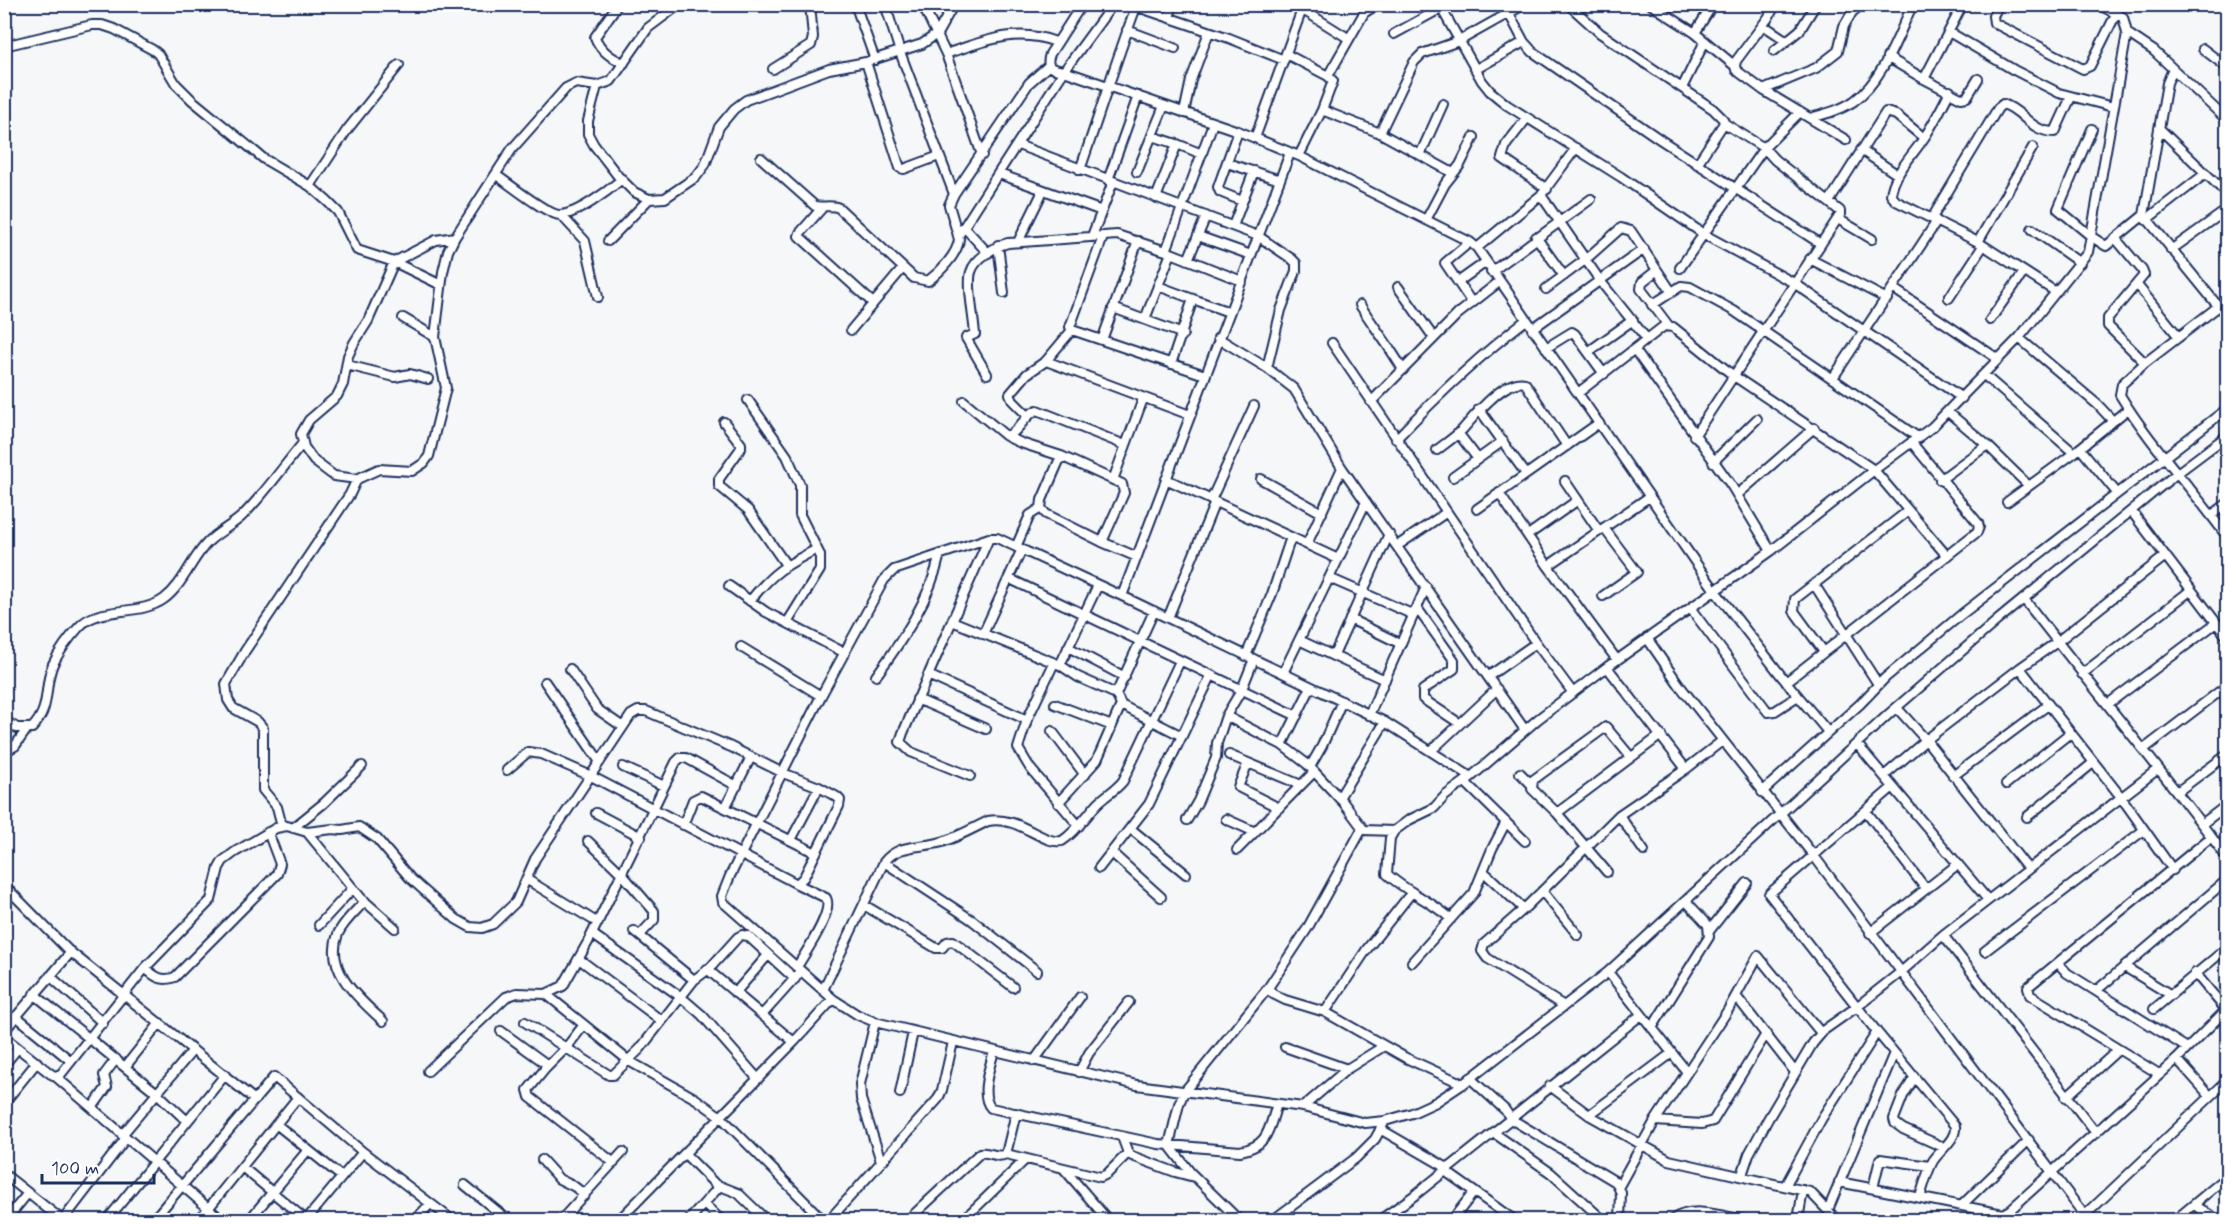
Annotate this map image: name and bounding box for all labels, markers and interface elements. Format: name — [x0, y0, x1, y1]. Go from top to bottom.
scale bar — [42, 1147, 154, 1185]
text: 100 m — [51, 1157, 99, 1181]

